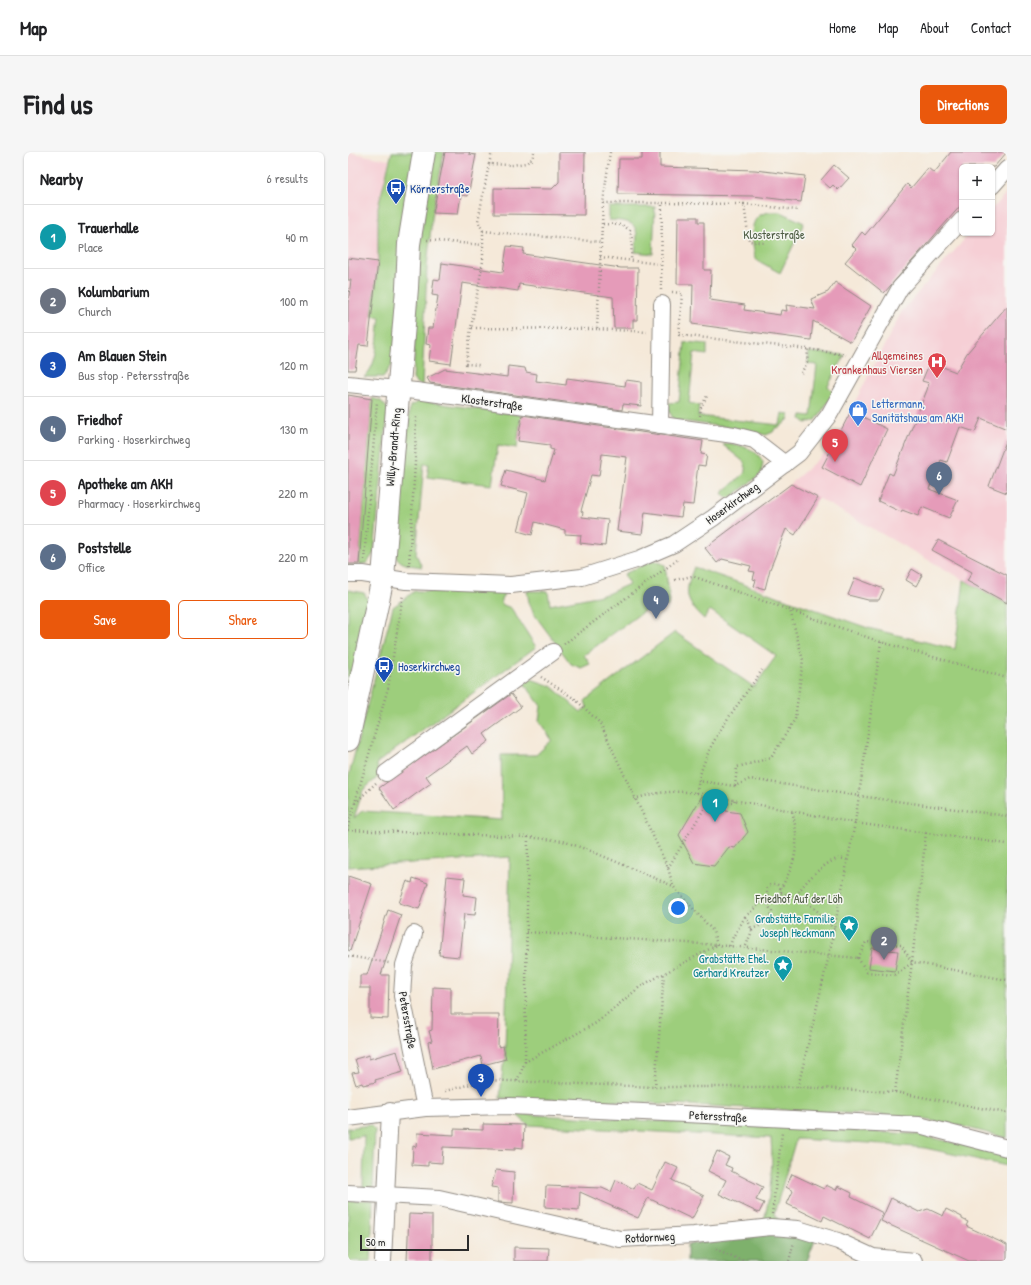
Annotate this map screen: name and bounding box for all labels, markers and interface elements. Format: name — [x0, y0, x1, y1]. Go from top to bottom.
text: Map — [20, 15, 47, 41]
text: Home — [829, 18, 856, 37]
text: Map — [878, 18, 898, 37]
text: About — [920, 18, 949, 37]
text: Contact — [971, 18, 1011, 37]
text: Find us — [24, 85, 93, 123]
button: Directions — [920, 85, 1007, 124]
map controls — [959, 164, 995, 236]
button: + — [959, 164, 995, 200]
text: Nearby — [40, 167, 83, 190]
text: 6 results — [267, 169, 308, 187]
bus stop icon: Körnerstraße — [385, 177, 407, 205]
place label: Körnerstraße — [410, 180, 470, 197]
button: − — [959, 200, 995, 236]
text: Trauerhalle — [78, 217, 139, 238]
park label: Klosterstraße — [743, 226, 805, 243]
text: 1 — [51, 228, 55, 246]
text: 40 m — [285, 228, 308, 246]
text: Place — [78, 238, 103, 256]
text: Kolumbarium — [78, 281, 149, 302]
text: 2 — [50, 292, 56, 310]
text: 100 m — [280, 292, 308, 310]
text: Church — [78, 302, 111, 320]
text: Am Blauen Stein — [78, 345, 167, 366]
place label: Allgemeines Krankenhaus Viersen — [831, 347, 923, 378]
hospital icon: Allgemeines Krankenhaus Viersen — [926, 351, 948, 379]
text: 3 — [50, 356, 56, 374]
text: 120 m — [280, 356, 308, 374]
text: Bus stop · Petersstraße — [78, 366, 189, 384]
street label: Klosterstraße — [460, 389, 524, 415]
place label: Lettermann, Sanitätshaus am AKH — [872, 395, 964, 426]
shop icon: Lettermann, Sanitätshaus am AKH — [847, 399, 869, 427]
street label: Willy-Brandt-Ring — [381, 407, 405, 487]
text: Friedhof — [78, 409, 122, 430]
text: 4 — [51, 420, 55, 438]
text: 130 m — [280, 420, 308, 438]
pin: 5 — [822, 429, 848, 462]
text: Parking · Hoserkirchweg — [78, 430, 190, 448]
pin: 6 — [926, 462, 952, 495]
text: Apotheke am AKH — [78, 473, 173, 494]
street label: Hoserkirchweg — [702, 478, 762, 528]
text: 5 — [50, 484, 56, 502]
text: 220 m — [278, 484, 308, 502]
text: Pharmacy · Hoserkirchweg — [78, 494, 200, 512]
text: Poststelle — [78, 537, 132, 558]
text: 6 — [50, 548, 56, 566]
text: 220 m — [278, 548, 308, 566]
text: Office — [78, 558, 105, 576]
pin: 4 — [643, 586, 669, 619]
button: Save — [40, 600, 170, 639]
button: Share — [178, 600, 308, 639]
bus stop icon: Hoserkirchweg — [373, 655, 395, 683]
place label: Hoserkirchweg — [398, 658, 460, 675]
pin: 1 — [702, 789, 728, 822]
park label: Friedhof Auf der Löh — [754, 890, 843, 907]
your location — [668, 898, 688, 918]
place label: Grabstätte Familie Joseph Heckmann — [755, 910, 835, 941]
place icon: Grabstätte Familie Joseph Heckmann — [838, 914, 860, 942]
pin: 2 — [871, 927, 897, 960]
place label: Grabstätte Ehel. Gerhard Kreutzer — [693, 950, 769, 981]
place icon: Grabstätte Ehel. Gerhard Kreutzer — [772, 954, 794, 982]
street label: Petersstraße — [395, 990, 421, 1050]
pin: 3 — [468, 1064, 494, 1097]
street label: Petersstraße — [689, 1106, 748, 1126]
street label: Rotdornweg — [625, 1227, 675, 1247]
scale bar — [360, 1233, 469, 1252]
text: 50 m — [366, 1235, 386, 1249]

